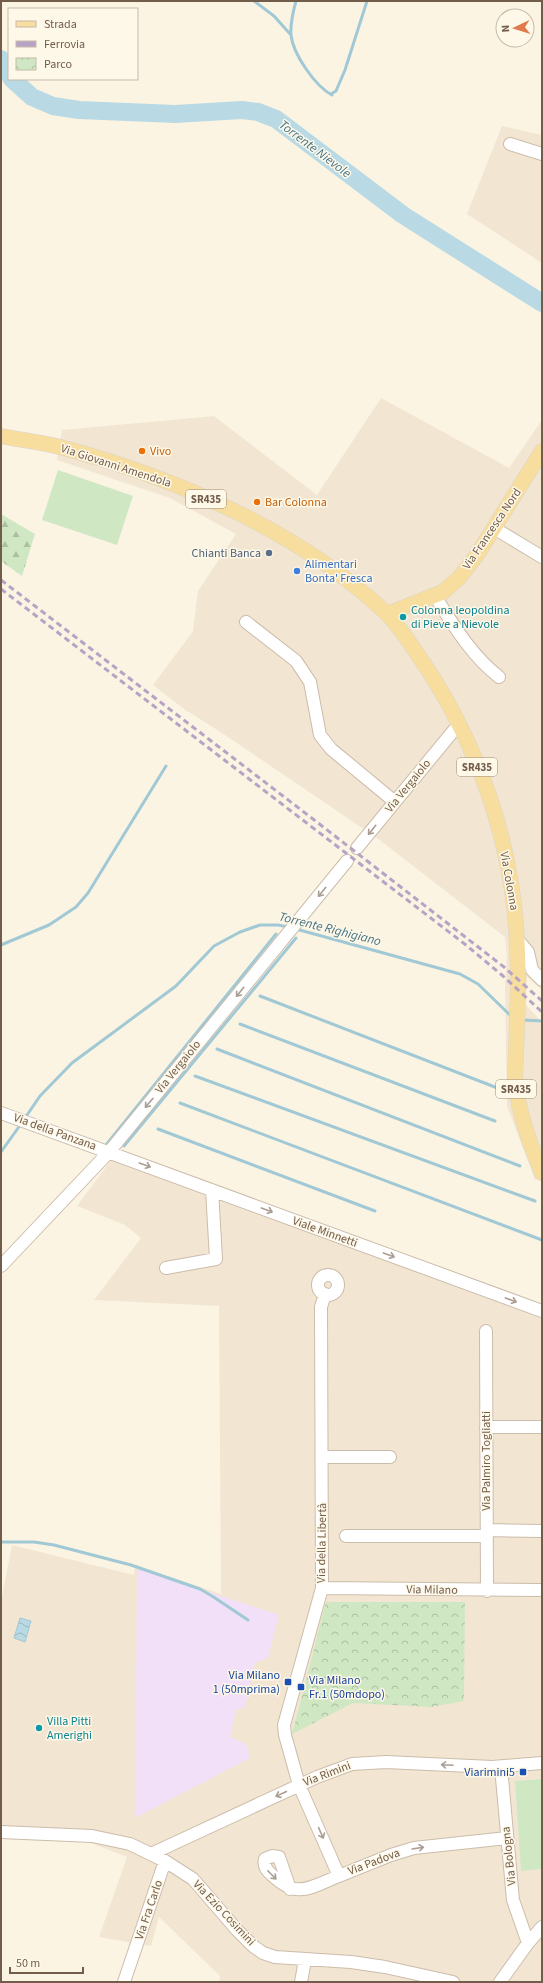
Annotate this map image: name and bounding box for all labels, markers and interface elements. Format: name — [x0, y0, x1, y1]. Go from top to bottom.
legend — [8, 8, 138, 80]
north arrow — [495, 8, 535, 48]
text: Strada — [44, 16, 77, 33]
text: N — [498, 24, 513, 33]
text: Ferrovia — [44, 36, 85, 53]
text: Parco — [44, 56, 72, 73]
water label: Torrente Nievole — [275, 116, 355, 182]
street label: Via Giovanni Amendola — [58, 440, 174, 492]
place label: Vivo — [150, 443, 171, 460]
marker: Vivo — [137, 446, 147, 456]
street label: Via Francesca Nord — [458, 485, 526, 573]
road number: SR435 — [186, 490, 226, 508]
place label: Bar Colonna — [265, 494, 327, 511]
marker: Bar Colonna — [252, 497, 262, 507]
place label: Chianti Banca — [192, 545, 261, 562]
marker: Chianti Banca — [264, 548, 274, 558]
place label: Alimentari Bonta' Fresca — [305, 556, 372, 587]
marker: Alimentari Bonta' Fresca — [292, 566, 302, 576]
place label: Colonna leopoldina di Pieve a Nievole — [411, 602, 509, 633]
marker: Colonna leopoldina di Pieve a Nievole — [398, 612, 408, 622]
street label: Via Vergaiolo — [381, 756, 435, 816]
road number: SR435 — [457, 758, 497, 776]
one-way arrow — [367, 824, 376, 835]
street label: Via Colonna — [495, 850, 523, 912]
one-way arrow — [318, 886, 327, 897]
water label: Torrente Righigiano — [277, 908, 383, 950]
one-way arrow — [236, 987, 245, 997]
street label: Via Vergaiolo — [151, 1037, 205, 1097]
road number: SR435 — [496, 1080, 536, 1098]
one-way arrow — [144, 1098, 153, 1109]
street label: Via della Panzana — [11, 1109, 99, 1155]
one-way arrow — [139, 1162, 151, 1170]
one-way arrow — [261, 1207, 273, 1215]
street label: Viale Minnetti — [290, 1212, 360, 1252]
one-way arrow — [383, 1252, 395, 1260]
one-way arrow — [505, 1297, 518, 1304]
street label: Via Palmiro Togliatti — [478, 1411, 495, 1511]
street label: Via della Libertà — [313, 1503, 331, 1583]
street label: Via Milano — [406, 1581, 458, 1599]
place label: Via Milano 1 (50mprima) — [213, 1667, 280, 1698]
place label: Via Milano Fr.1 (50mdopo) — [309, 1672, 385, 1703]
marker: Via Milano 1 (50mprima) — [283, 1677, 293, 1687]
marker: Via Milano Fr.1 (50mdopo) — [296, 1682, 306, 1692]
place label: Villa Pitti Amerighi — [47, 1713, 92, 1744]
marker: Villa Pitti Amerighi — [34, 1723, 44, 1733]
street label: Via Rimini — [301, 1757, 353, 1791]
one-way arrow — [441, 1761, 454, 1769]
place label: Viarimini5 — [464, 1764, 515, 1781]
marker: Viarimini5 — [518, 1767, 528, 1777]
one-way arrow — [276, 1791, 288, 1798]
street label: Via Bologna — [497, 1826, 521, 1886]
one-way arrow — [317, 1827, 325, 1839]
street label: Via Padova — [346, 1844, 402, 1880]
one-way arrow — [411, 1844, 424, 1852]
one-way arrow — [267, 1870, 277, 1880]
street label: Via Ezio Cosimini — [189, 1876, 259, 1950]
street label: Via Fra Carlo — [131, 1878, 167, 1942]
scale bar — [10, 1949, 83, 1975]
text: 50 m — [16, 1955, 40, 1972]

